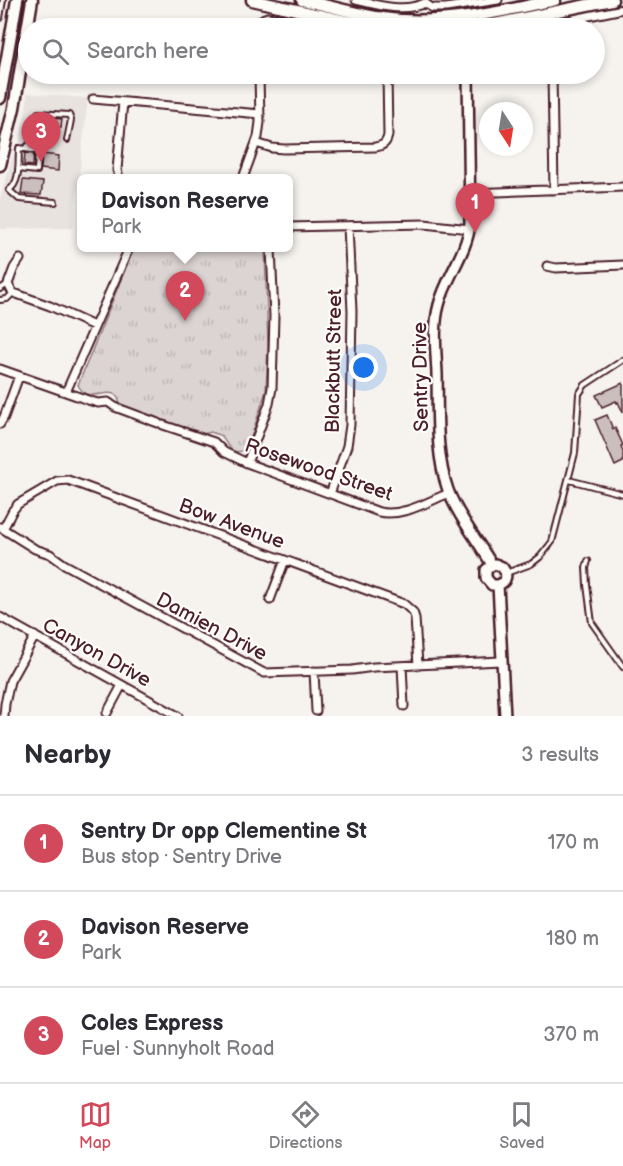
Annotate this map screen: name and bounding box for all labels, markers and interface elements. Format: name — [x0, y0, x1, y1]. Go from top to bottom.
search box — [18, 18, 605, 84]
icon: search — [39, 35, 72, 68]
text: Search here — [87, 38, 209, 65]
north arrow — [479, 102, 533, 156]
pin: 3 — [22, 112, 60, 162]
popup — [77, 174, 293, 252]
pin: 1 — [456, 184, 494, 233]
text: Davison Reserve — [101, 188, 269, 215]
text: Park — [101, 215, 141, 239]
pin: 2 — [166, 272, 204, 321]
street label: Blackbutt Street — [321, 289, 347, 433]
street label: Sentry Drive — [408, 322, 434, 432]
your location — [349, 353, 378, 382]
street label: Rosewood Street — [242, 433, 396, 506]
street label: Bow Avenue — [175, 494, 288, 554]
street label: Damien Drive — [152, 588, 271, 666]
street label: Canyon Drive — [38, 613, 155, 693]
text: Nearby — [24, 740, 111, 771]
text: 3 results — [521, 743, 599, 767]
text: Sentry Dr opp Clementine St — [81, 818, 367, 845]
text: 1 — [39, 831, 48, 855]
text: 170 m — [548, 831, 599, 855]
text: Bus stop · Sentry Drive — [81, 845, 282, 869]
text: Davison Reserve — [81, 914, 249, 941]
text: 2 — [38, 927, 49, 951]
text: 180 m — [546, 927, 599, 951]
text: Park — [81, 941, 121, 965]
text: Coles Express — [81, 1010, 223, 1037]
text: 3 — [38, 1023, 49, 1047]
text: 370 m — [543, 1023, 599, 1047]
text: Fuel · Sunnyholt Road — [81, 1037, 274, 1061]
tab: Map — [79, 1098, 112, 1153]
tab: Directions — [269, 1098, 342, 1153]
tab: Saved — [499, 1098, 544, 1153]

